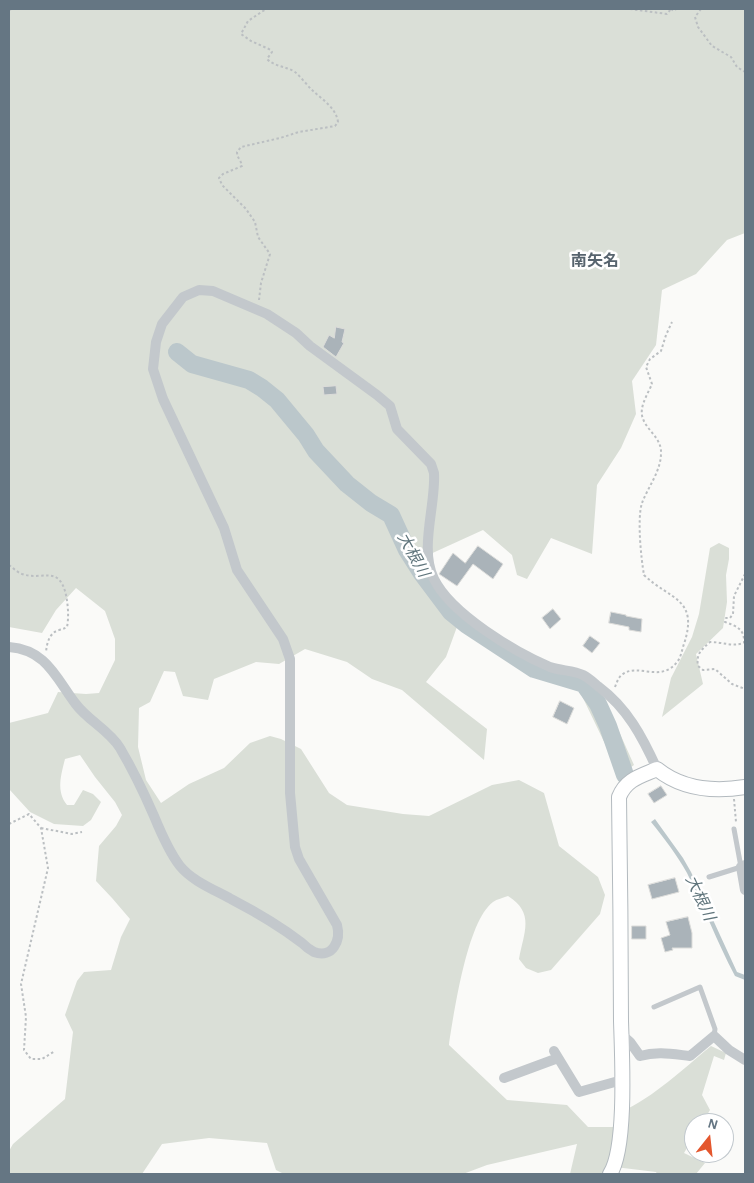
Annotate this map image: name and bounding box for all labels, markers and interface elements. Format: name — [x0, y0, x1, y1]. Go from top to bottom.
district label: 南矢名 — [571, 251, 619, 271]
water label: 大根川 — [393, 529, 433, 581]
water label: 大根川 — [681, 872, 719, 924]
north arrow — [684, 1113, 734, 1163]
text: N — [706, 1116, 719, 1133]

